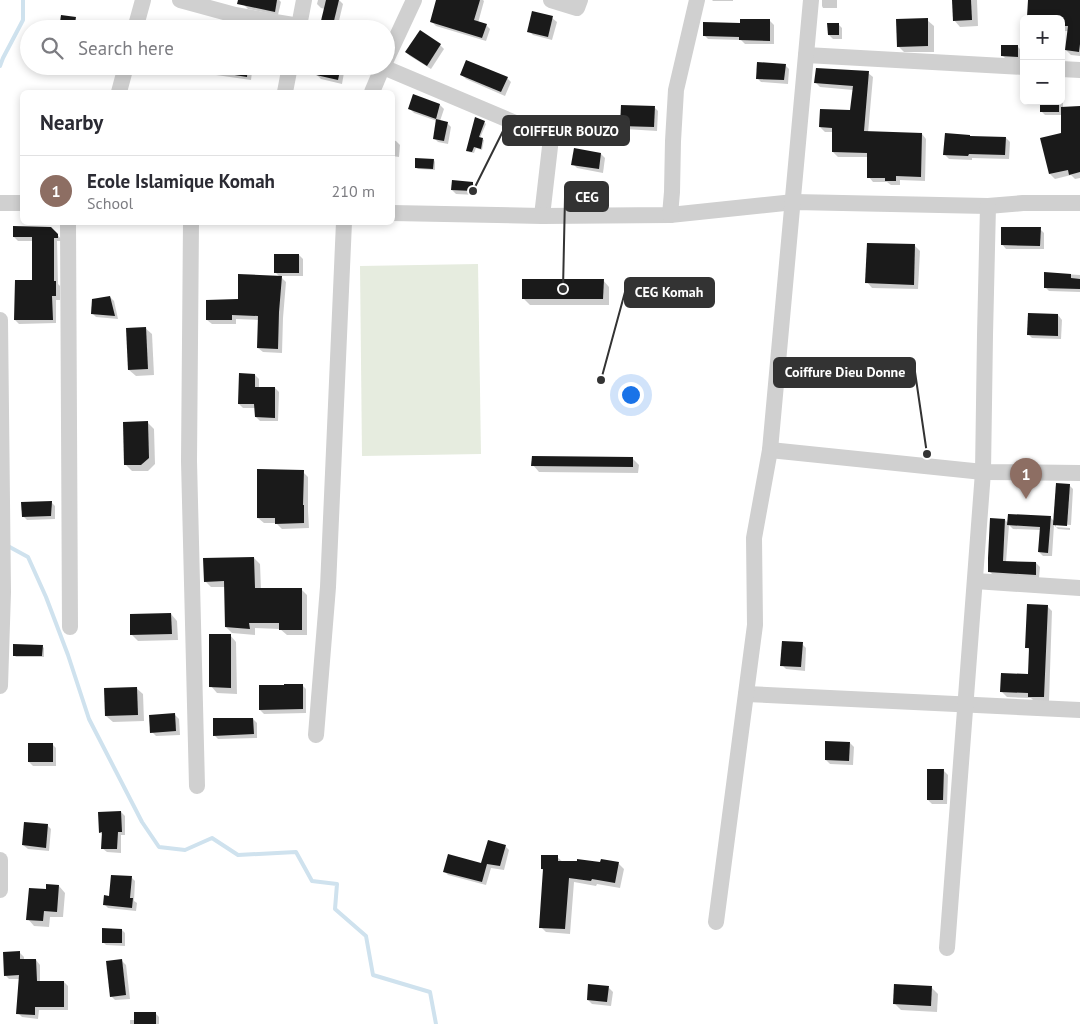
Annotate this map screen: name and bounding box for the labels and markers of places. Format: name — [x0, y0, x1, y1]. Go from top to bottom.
callout: COIFFEUR BOUZO — [503, 116, 629, 145]
callout: CEG — [565, 182, 608, 211]
callout: CEG Komah — [625, 278, 714, 307]
callout: Coiffure Dieu Donne — [774, 358, 915, 387]
pin: 1 — [1010, 458, 1042, 499]

